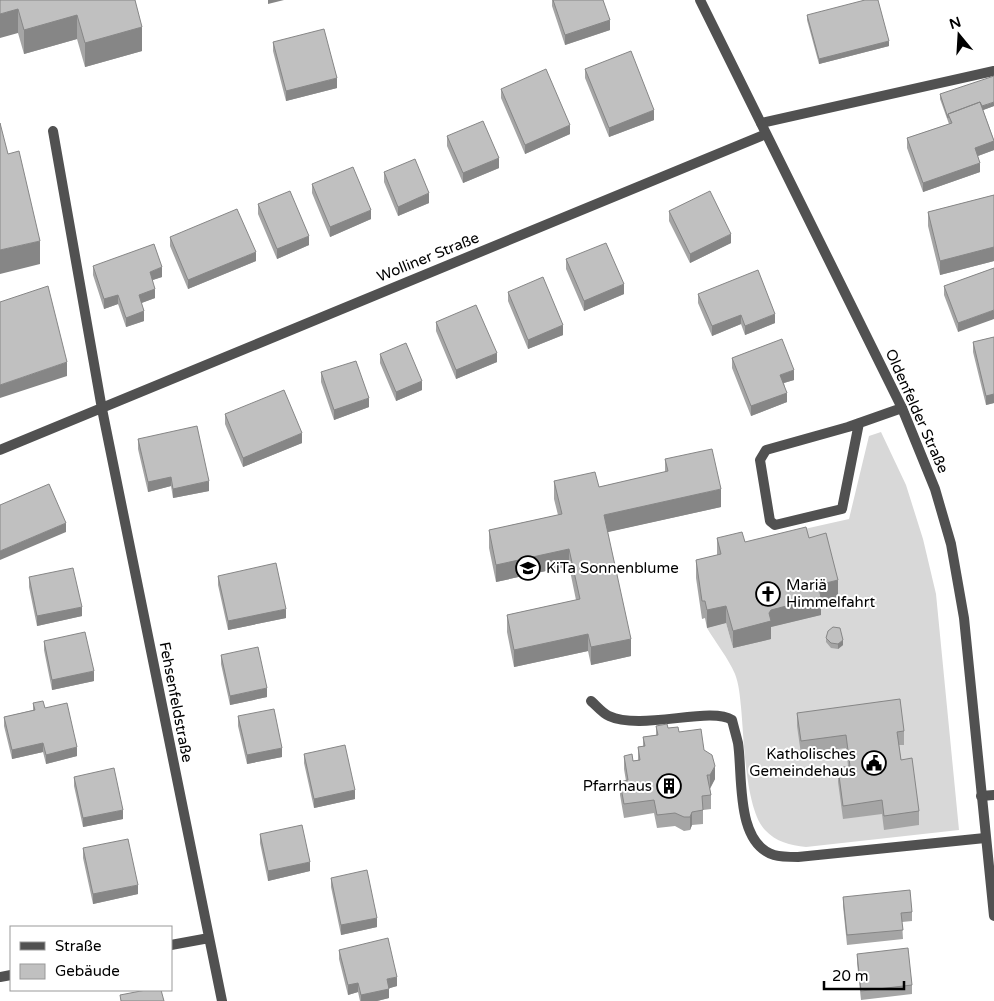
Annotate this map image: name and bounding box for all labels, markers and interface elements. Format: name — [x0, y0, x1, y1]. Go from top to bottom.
north arrow — [934, 10, 984, 60]
text: N — [947, 13, 963, 33]
street label: Wolliner Straße — [374, 228, 482, 286]
street label: Oldenfelder Straße — [881, 346, 953, 476]
school or university icon: KiTa Sonnenblume — [515, 555, 541, 581]
place label: KiTa Sonnenblume — [546, 559, 679, 577]
place label: Mariä Himmelfahrt — [786, 576, 875, 611]
church icon: Mariä Himmelfahrt — [755, 581, 781, 607]
street label: Fehsenfeldstraße — [155, 640, 197, 764]
place label: Katholisches Gemeindehaus — [749, 745, 856, 780]
public building icon: Katholisches Gemeindehaus — [861, 750, 887, 776]
building icon: Pfarrhaus — [656, 773, 682, 799]
place label: Pfarrhaus — [583, 777, 652, 795]
legend — [10, 926, 172, 991]
text: Straße — [55, 937, 101, 955]
scale bar — [824, 958, 904, 990]
text: Gebäude — [55, 962, 120, 980]
text: 20 m — [832, 967, 869, 985]

